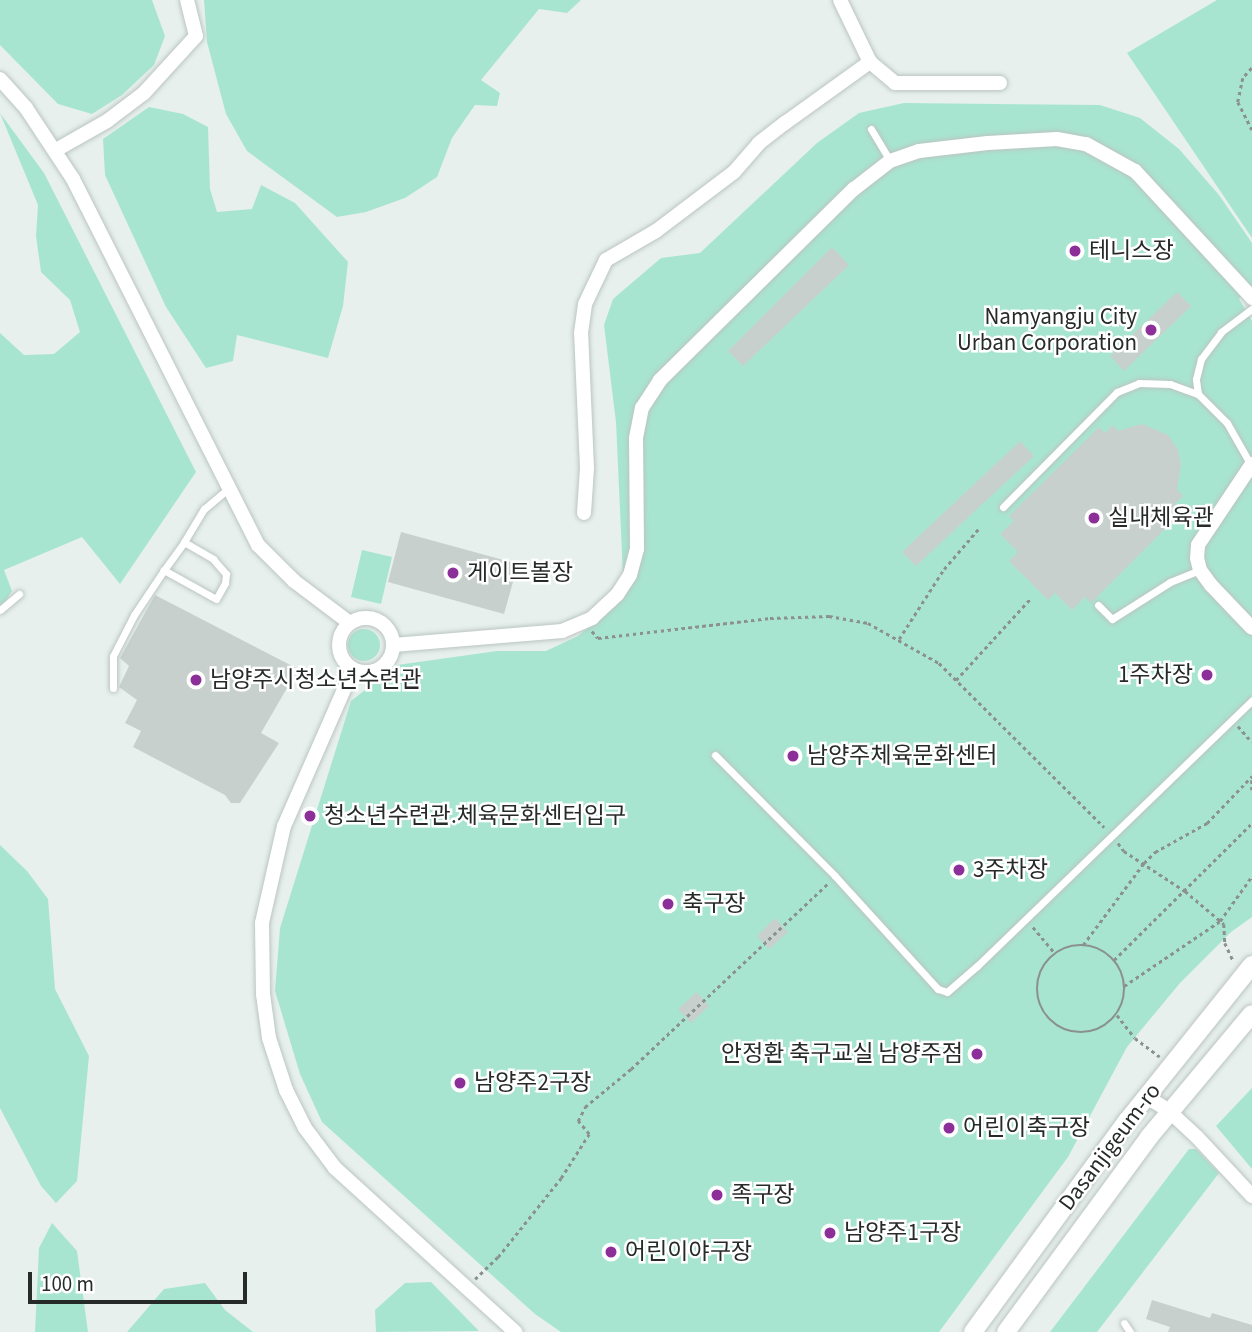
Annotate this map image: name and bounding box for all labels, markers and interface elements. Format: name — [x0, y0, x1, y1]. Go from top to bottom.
place label: 테니스장 — [1089, 237, 1174, 265]
marker: 테니스장 — [1067, 243, 1083, 259]
place label: Namyangju City Urban Corporation — [957, 303, 1137, 357]
marker: Namyangju City Urban Corporation — [1143, 322, 1159, 338]
place label: 실내체육관 — [1108, 504, 1214, 532]
marker: 실내체육관 — [1086, 510, 1102, 526]
place label: 게이트볼장 — [467, 559, 573, 587]
marker: 게이트볼장 — [445, 565, 461, 581]
place label: 1주차장 — [1118, 661, 1193, 689]
place label: 남양주시청소년수련관 — [210, 666, 422, 694]
marker: 1주차장 — [1199, 667, 1215, 683]
marker: 남양주시청소년수련관 — [188, 672, 204, 688]
place label: 남양주체육문화센터 — [807, 742, 997, 770]
marker: 남양주체육문화센터 — [785, 748, 801, 764]
place label: 청소년수련관.체육문화센터입구 — [324, 802, 626, 830]
marker: 청소년수련관.체육문화센터입구 — [302, 808, 318, 824]
place label: 3주차장 — [973, 856, 1048, 884]
marker: 3주차장 — [951, 862, 967, 878]
place label: 축구장 — [682, 890, 745, 918]
marker: 축구장 — [660, 896, 676, 912]
place label: 안정환 축구교실 남양주점 — [721, 1040, 963, 1068]
marker: 안정환 축구교실 남양주점 — [969, 1046, 985, 1062]
place label: 남양주2구장 — [474, 1069, 591, 1097]
marker: 남양주2구장 — [452, 1075, 468, 1091]
street label: Dasanjigeum-ro — [1053, 1078, 1167, 1216]
place label: 어린이축구장 — [963, 1114, 1090, 1142]
marker: 어린이축구장 — [941, 1120, 957, 1136]
place label: 족구장 — [731, 1181, 794, 1209]
marker: 족구장 — [709, 1187, 725, 1203]
place label: 남양주1구장 — [844, 1219, 961, 1247]
marker: 남양주1구장 — [822, 1225, 838, 1241]
place label: 어린이야구장 — [625, 1238, 752, 1266]
marker: 어린이야구장 — [603, 1244, 619, 1260]
scale bar — [32, 1258, 250, 1302]
text: 100 m — [41, 1269, 94, 1299]

